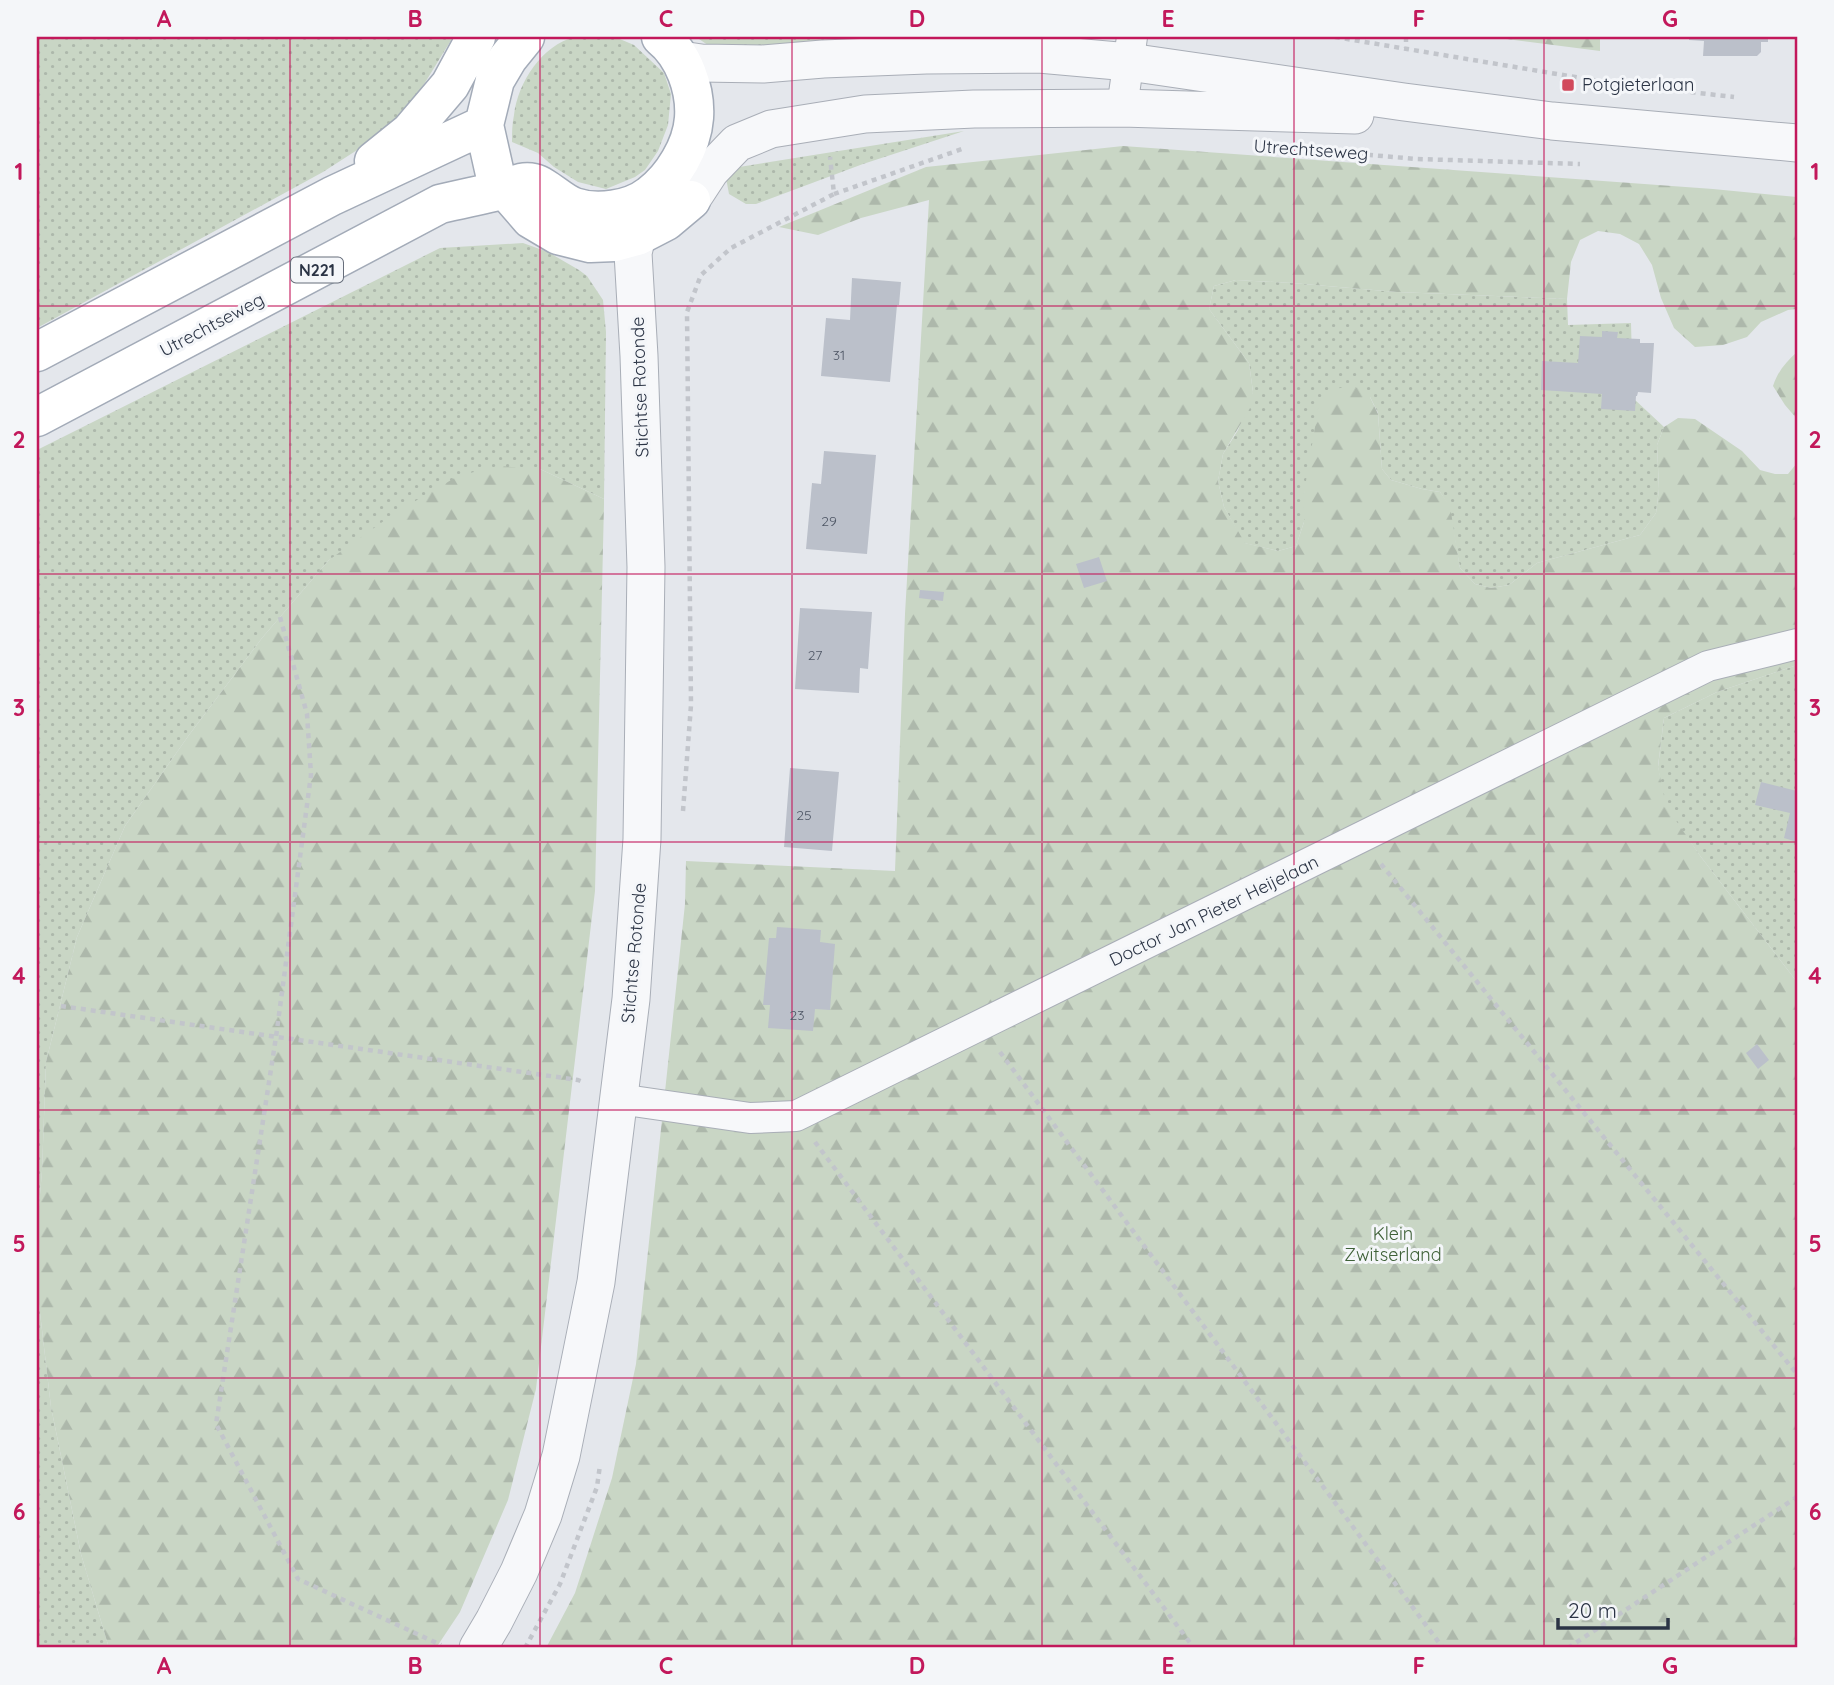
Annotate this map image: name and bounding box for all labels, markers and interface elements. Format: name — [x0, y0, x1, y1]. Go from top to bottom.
text: A — [157, 4, 172, 33]
text: B — [407, 4, 423, 33]
text: C — [659, 4, 673, 33]
text: D — [909, 4, 925, 33]
text: E — [1161, 4, 1175, 33]
text: F — [1413, 4, 1425, 33]
text: G — [1662, 4, 1678, 33]
place label: Potgieterlaan — [1582, 73, 1694, 96]
marker: Potgieterlaan — [1560, 77, 1576, 93]
street label: Utrechtseweg — [1253, 134, 1369, 165]
text: 1 — [15, 157, 23, 186]
text: 1 — [1811, 157, 1819, 186]
road number: N221 — [291, 258, 343, 282]
street label: Utrechtseweg — [156, 287, 268, 362]
street label: Stichtse Rotonde — [626, 316, 653, 458]
house number: 31 — [833, 346, 845, 364]
text: 2 — [12, 425, 26, 454]
text: 2 — [1808, 425, 1822, 454]
house number: 29 — [821, 512, 837, 530]
house number: 27 — [808, 646, 822, 664]
text: 3 — [13, 693, 25, 722]
text: 3 — [1809, 693, 1821, 722]
house number: 25 — [796, 806, 812, 824]
street label: Doctor Jan Pieter Heijelaan — [1105, 850, 1322, 971]
street label: Stichtse Rotonde — [616, 882, 651, 1024]
text: 4 — [12, 961, 26, 990]
text: 4 — [1808, 961, 1822, 990]
house number: 23 — [789, 1006, 805, 1024]
park label: Klein Zwitserland — [1344, 1222, 1442, 1266]
text: 5 — [12, 1229, 26, 1258]
text: 5 — [1808, 1229, 1822, 1258]
text: 6 — [13, 1497, 25, 1526]
text: 6 — [1809, 1497, 1821, 1526]
scale bar — [1558, 1587, 1668, 1631]
text: 20 m — [1568, 1597, 1617, 1623]
text: A — [157, 1651, 172, 1680]
text: B — [407, 1651, 423, 1680]
text: C — [659, 1651, 673, 1680]
text: D — [909, 1651, 925, 1680]
text: E — [1161, 1651, 1175, 1680]
text: F — [1413, 1651, 1425, 1680]
text: G — [1662, 1651, 1678, 1680]

